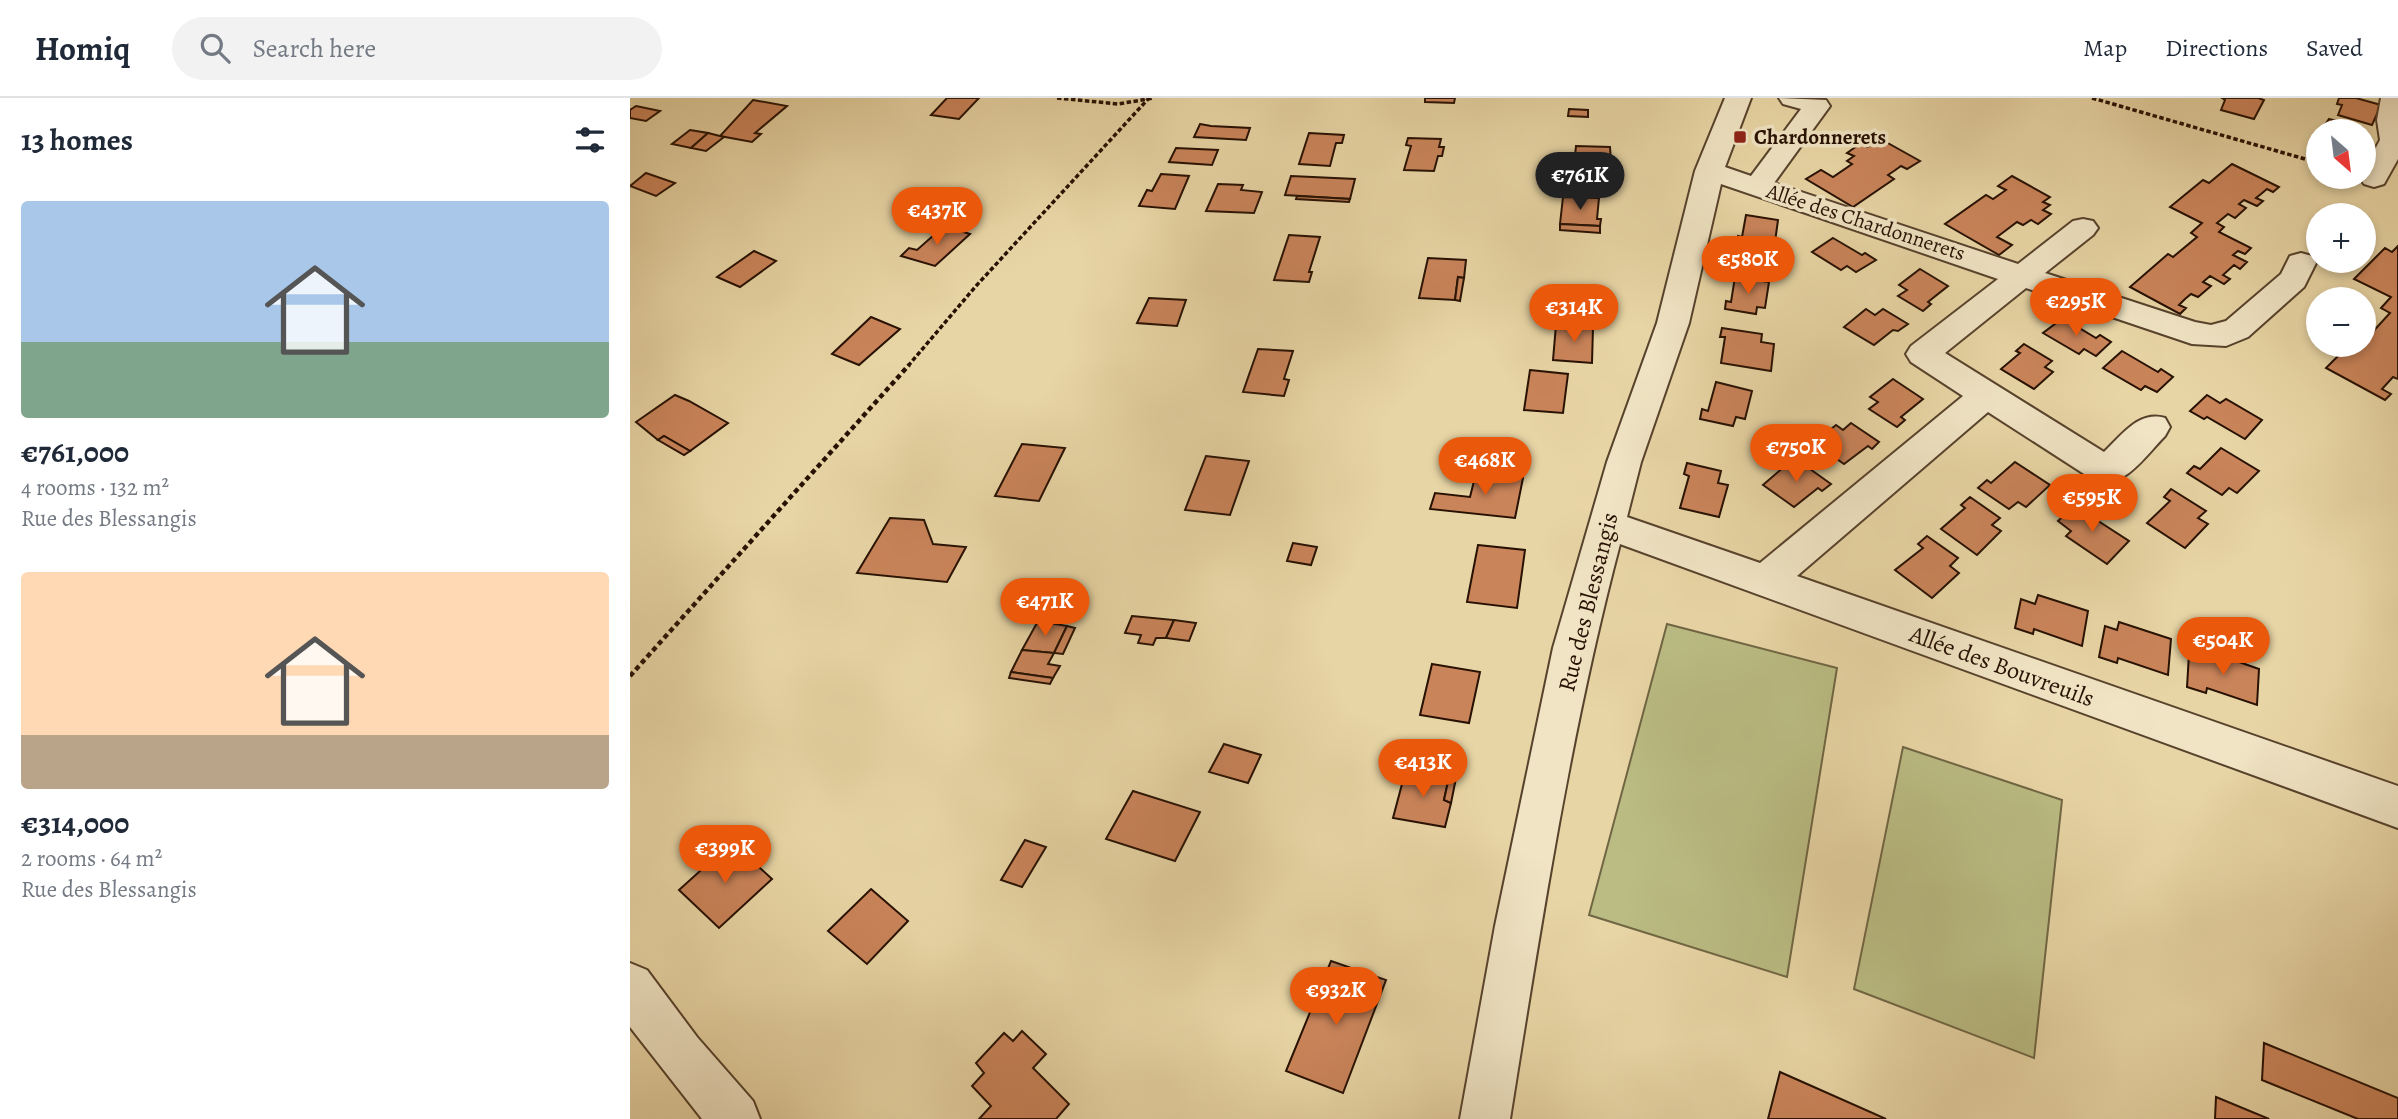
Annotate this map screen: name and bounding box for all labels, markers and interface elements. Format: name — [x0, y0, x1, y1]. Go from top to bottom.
search box — [172, 17, 662, 80]
text: Homiq — [35, 26, 130, 71]
icon: search — [196, 29, 234, 67]
text: Search here — [252, 31, 376, 66]
text: Map — [2083, 32, 2127, 64]
text: Directions — [2165, 32, 2268, 64]
text: Saved — [2306, 32, 2363, 64]
north arrow — [2306, 119, 2376, 189]
map controls — [2306, 119, 2376, 357]
text: 13 homes — [21, 120, 133, 160]
icon: filters — [571, 121, 609, 159]
place label: Chardonnerets — [1754, 123, 1886, 151]
marker: Chardonnerets — [1732, 129, 1748, 145]
pin: €761K — [1531, 152, 1629, 212]
text: €761K — [1551, 159, 1609, 190]
street label: Allée des Chardonnerets — [1762, 176, 1969, 267]
pin: €437K — [888, 188, 986, 247]
text: €437K — [908, 194, 966, 225]
button: + — [2306, 203, 2376, 273]
pin: €580K — [1699, 236, 1797, 296]
text: €580K — [1718, 243, 1778, 274]
icon: home — [252, 247, 378, 373]
pin: €295K — [2027, 278, 2125, 338]
pin: €314K — [1525, 285, 1623, 344]
text: €295K — [2046, 285, 2106, 316]
button: − — [2306, 287, 2376, 357]
text: €314K — [1545, 291, 1603, 322]
pin: €750K — [1747, 424, 1845, 484]
text: €750K — [1766, 431, 1826, 462]
text: €761,000 — [21, 432, 129, 472]
pin: €468K — [1436, 438, 1534, 497]
text: €468K — [1455, 444, 1515, 475]
text: 4 rooms · 132 m² — [21, 472, 169, 503]
pin: €595K — [2043, 474, 2141, 534]
text: €595K — [2063, 481, 2121, 512]
text: Rue des Blessangis — [21, 503, 197, 534]
street label: Rue des Blessangis — [1550, 509, 1626, 695]
pin: €471K — [996, 578, 1094, 638]
text: €471K — [1016, 585, 1074, 616]
street label: Allée des Bouvreuils — [1904, 617, 2099, 714]
icon: home — [252, 618, 378, 744]
pin: €504K — [2174, 618, 2272, 677]
text: €504K — [2193, 624, 2253, 655]
pin: €413K — [1374, 740, 1472, 799]
text: €413K — [1394, 746, 1452, 777]
text: €314,000 — [21, 803, 129, 843]
pin: €399K — [676, 826, 774, 885]
text: €399K — [695, 832, 755, 863]
text: 2 rooms · 64 m² — [21, 843, 162, 874]
text: Rue des Blessangis — [21, 874, 197, 905]
pin: €932K — [1287, 968, 1385, 1027]
text: €932K — [1306, 974, 1366, 1005]

